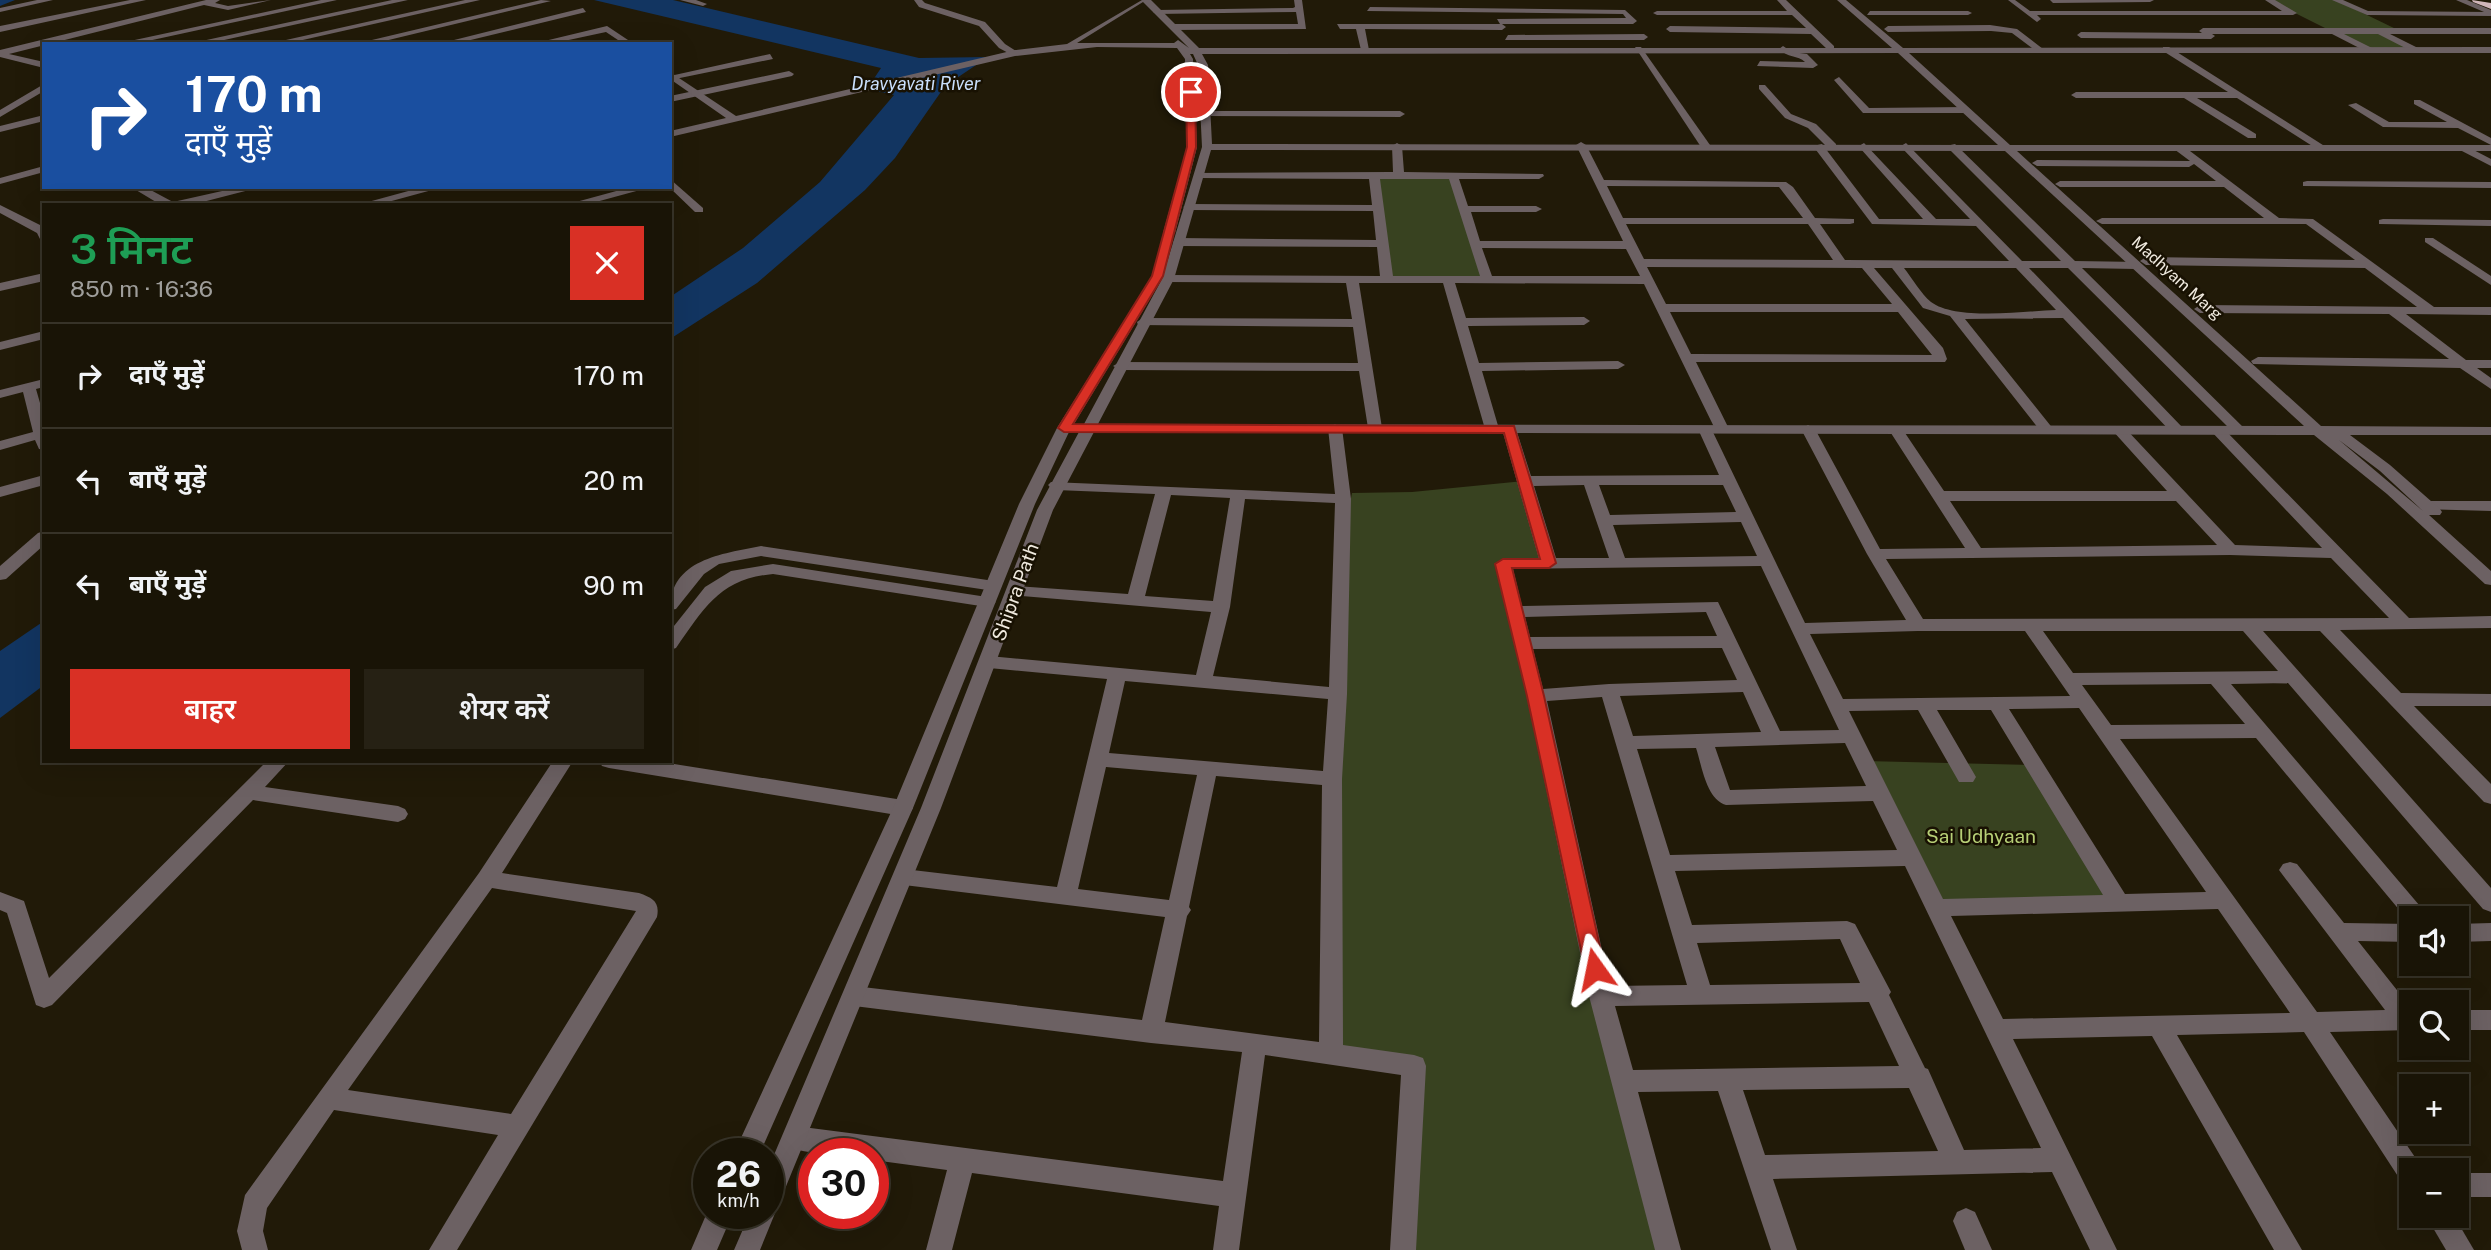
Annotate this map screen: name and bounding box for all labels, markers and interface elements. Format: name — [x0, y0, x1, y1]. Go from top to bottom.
pin — [1161, 62, 1221, 122]
text: 170 m — [185, 65, 323, 123]
icon: right — [70, 70, 161, 161]
water label: Dravyavati River — [851, 73, 981, 94]
icon: arrive — [1172, 73, 1210, 111]
text: दाएँ मुड़ें — [185, 124, 272, 161]
text: 3 मिनट — [70, 224, 192, 273]
button: close — [570, 226, 644, 300]
street label: Madhyam Marg — [2128, 232, 2226, 324]
text: 850 m · 16:36 — [70, 275, 213, 302]
icon: right — [70, 357, 108, 395]
text: दाएँ मुड़ें — [129, 358, 205, 389]
text: 170 m — [574, 360, 644, 391]
icon: left — [70, 462, 108, 500]
text: बाएँ मुड़ें — [129, 463, 206, 494]
text: 20 m — [584, 465, 644, 496]
street label: Shipra Path — [987, 540, 1043, 644]
icon: left — [70, 567, 108, 605]
text: बाएँ मुड़ें — [129, 568, 206, 599]
text: 90 m — [583, 570, 644, 601]
button: बाहर — [70, 669, 350, 749]
button: शेयर करें — [364, 669, 644, 749]
park label: Sai Udhyaan — [1926, 825, 2036, 847]
map controls — [2399, 906, 2469, 1228]
button: sound — [2399, 906, 2469, 976]
position arrow — [1558, 932, 1632, 1006]
button: search — [2399, 990, 2469, 1060]
button: + — [2399, 1074, 2469, 1144]
speed limit sign: 30 — [798, 1138, 889, 1229]
text: 26 — [716, 1154, 761, 1195]
button: − — [2399, 1158, 2469, 1228]
text: km/h — [717, 1190, 760, 1211]

